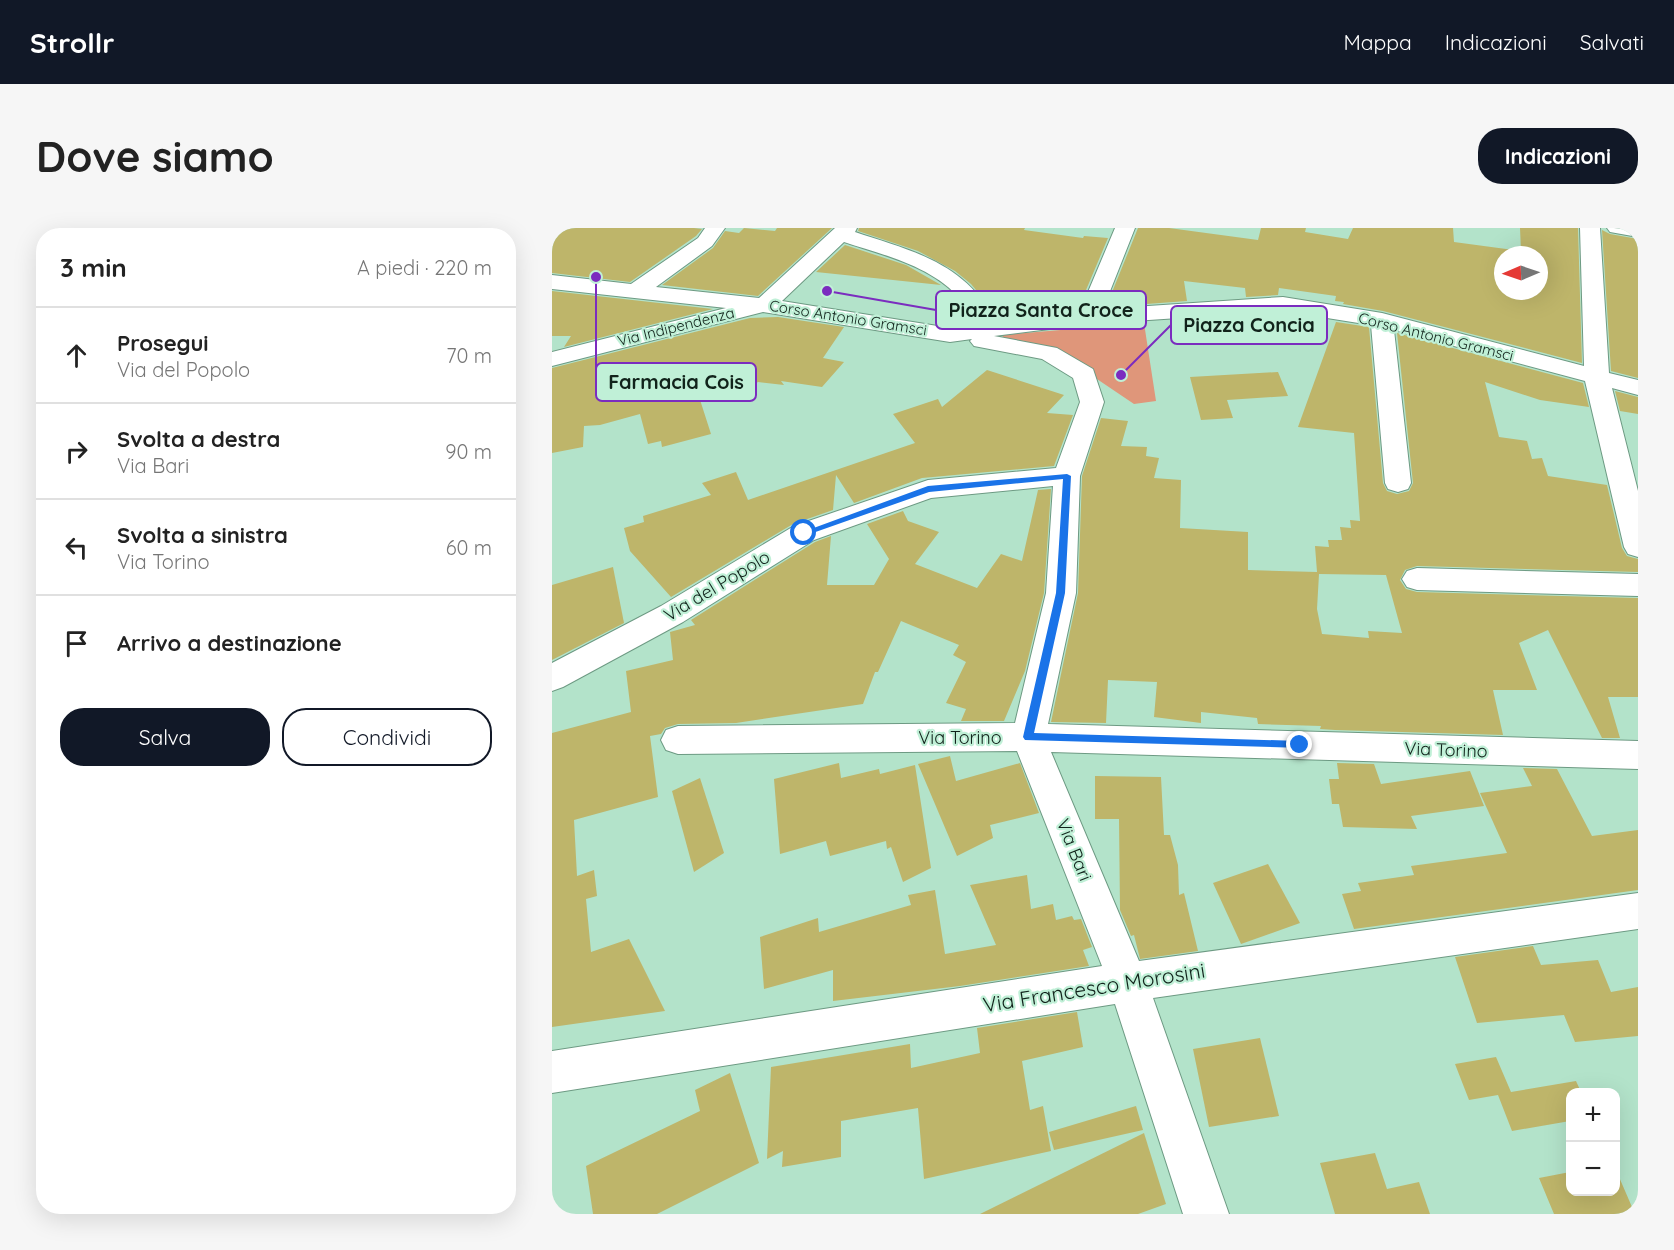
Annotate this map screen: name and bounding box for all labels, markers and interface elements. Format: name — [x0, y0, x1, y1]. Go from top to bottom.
text: Strollr — [30, 25, 114, 60]
text: Mappa — [1343, 29, 1412, 55]
text: Indicazioni — [1445, 29, 1547, 55]
text: Salvati — [1580, 29, 1644, 55]
button: Indicazioni — [1478, 128, 1638, 184]
text: Dove siamo — [36, 130, 274, 183]
north arrow — [1494, 246, 1548, 300]
text: 3 min — [60, 251, 127, 284]
text: A piedi · 220 m — [357, 255, 492, 280]
callout: Piazza Santa Croce — [936, 291, 1146, 329]
street label: Corso Antonio Gramsci — [768, 296, 928, 339]
text: Piazza Santa Croce — [948, 297, 1134, 322]
street label: Via Indipendenza — [615, 303, 736, 350]
callout: Piazza Concia — [1171, 306, 1327, 344]
street label: Corso Antonio Gramsci — [1357, 308, 1516, 365]
text: Piazza Concia — [1183, 312, 1315, 337]
text: Prosegui — [117, 329, 209, 357]
icon: ahead — [60, 339, 93, 372]
text: 70 m — [446, 343, 492, 368]
text: Via del Popolo — [117, 357, 250, 382]
callout: Farmacia Cois — [596, 363, 756, 401]
text: Farmacia Cois — [608, 369, 744, 394]
text: Svolta a destra — [117, 425, 280, 453]
icon: right — [60, 435, 93, 468]
text: 90 m — [445, 439, 492, 464]
text: Via Bari — [117, 453, 189, 478]
route start — [790, 519, 816, 545]
text: Svolta a sinistra — [117, 521, 288, 549]
icon: left — [60, 531, 93, 564]
text: 60 m — [446, 535, 492, 560]
street label: Via del Popolo — [659, 545, 774, 626]
text: Via Torino — [117, 549, 210, 574]
icon: arrive — [60, 627, 93, 660]
text: Arrivo a destinazione — [117, 629, 342, 657]
button: Salva — [60, 708, 270, 766]
button: Condividi — [282, 708, 492, 766]
street label: Via Torino — [918, 726, 1002, 749]
route end — [1286, 731, 1312, 757]
street label: Via Torino — [1404, 737, 1488, 762]
street label: Via Bari — [1052, 815, 1097, 884]
street label: Via Francesco Morosini — [981, 957, 1207, 1017]
map controls — [1566, 1088, 1620, 1196]
button: + — [1566, 1088, 1620, 1142]
button: − — [1566, 1142, 1620, 1196]

